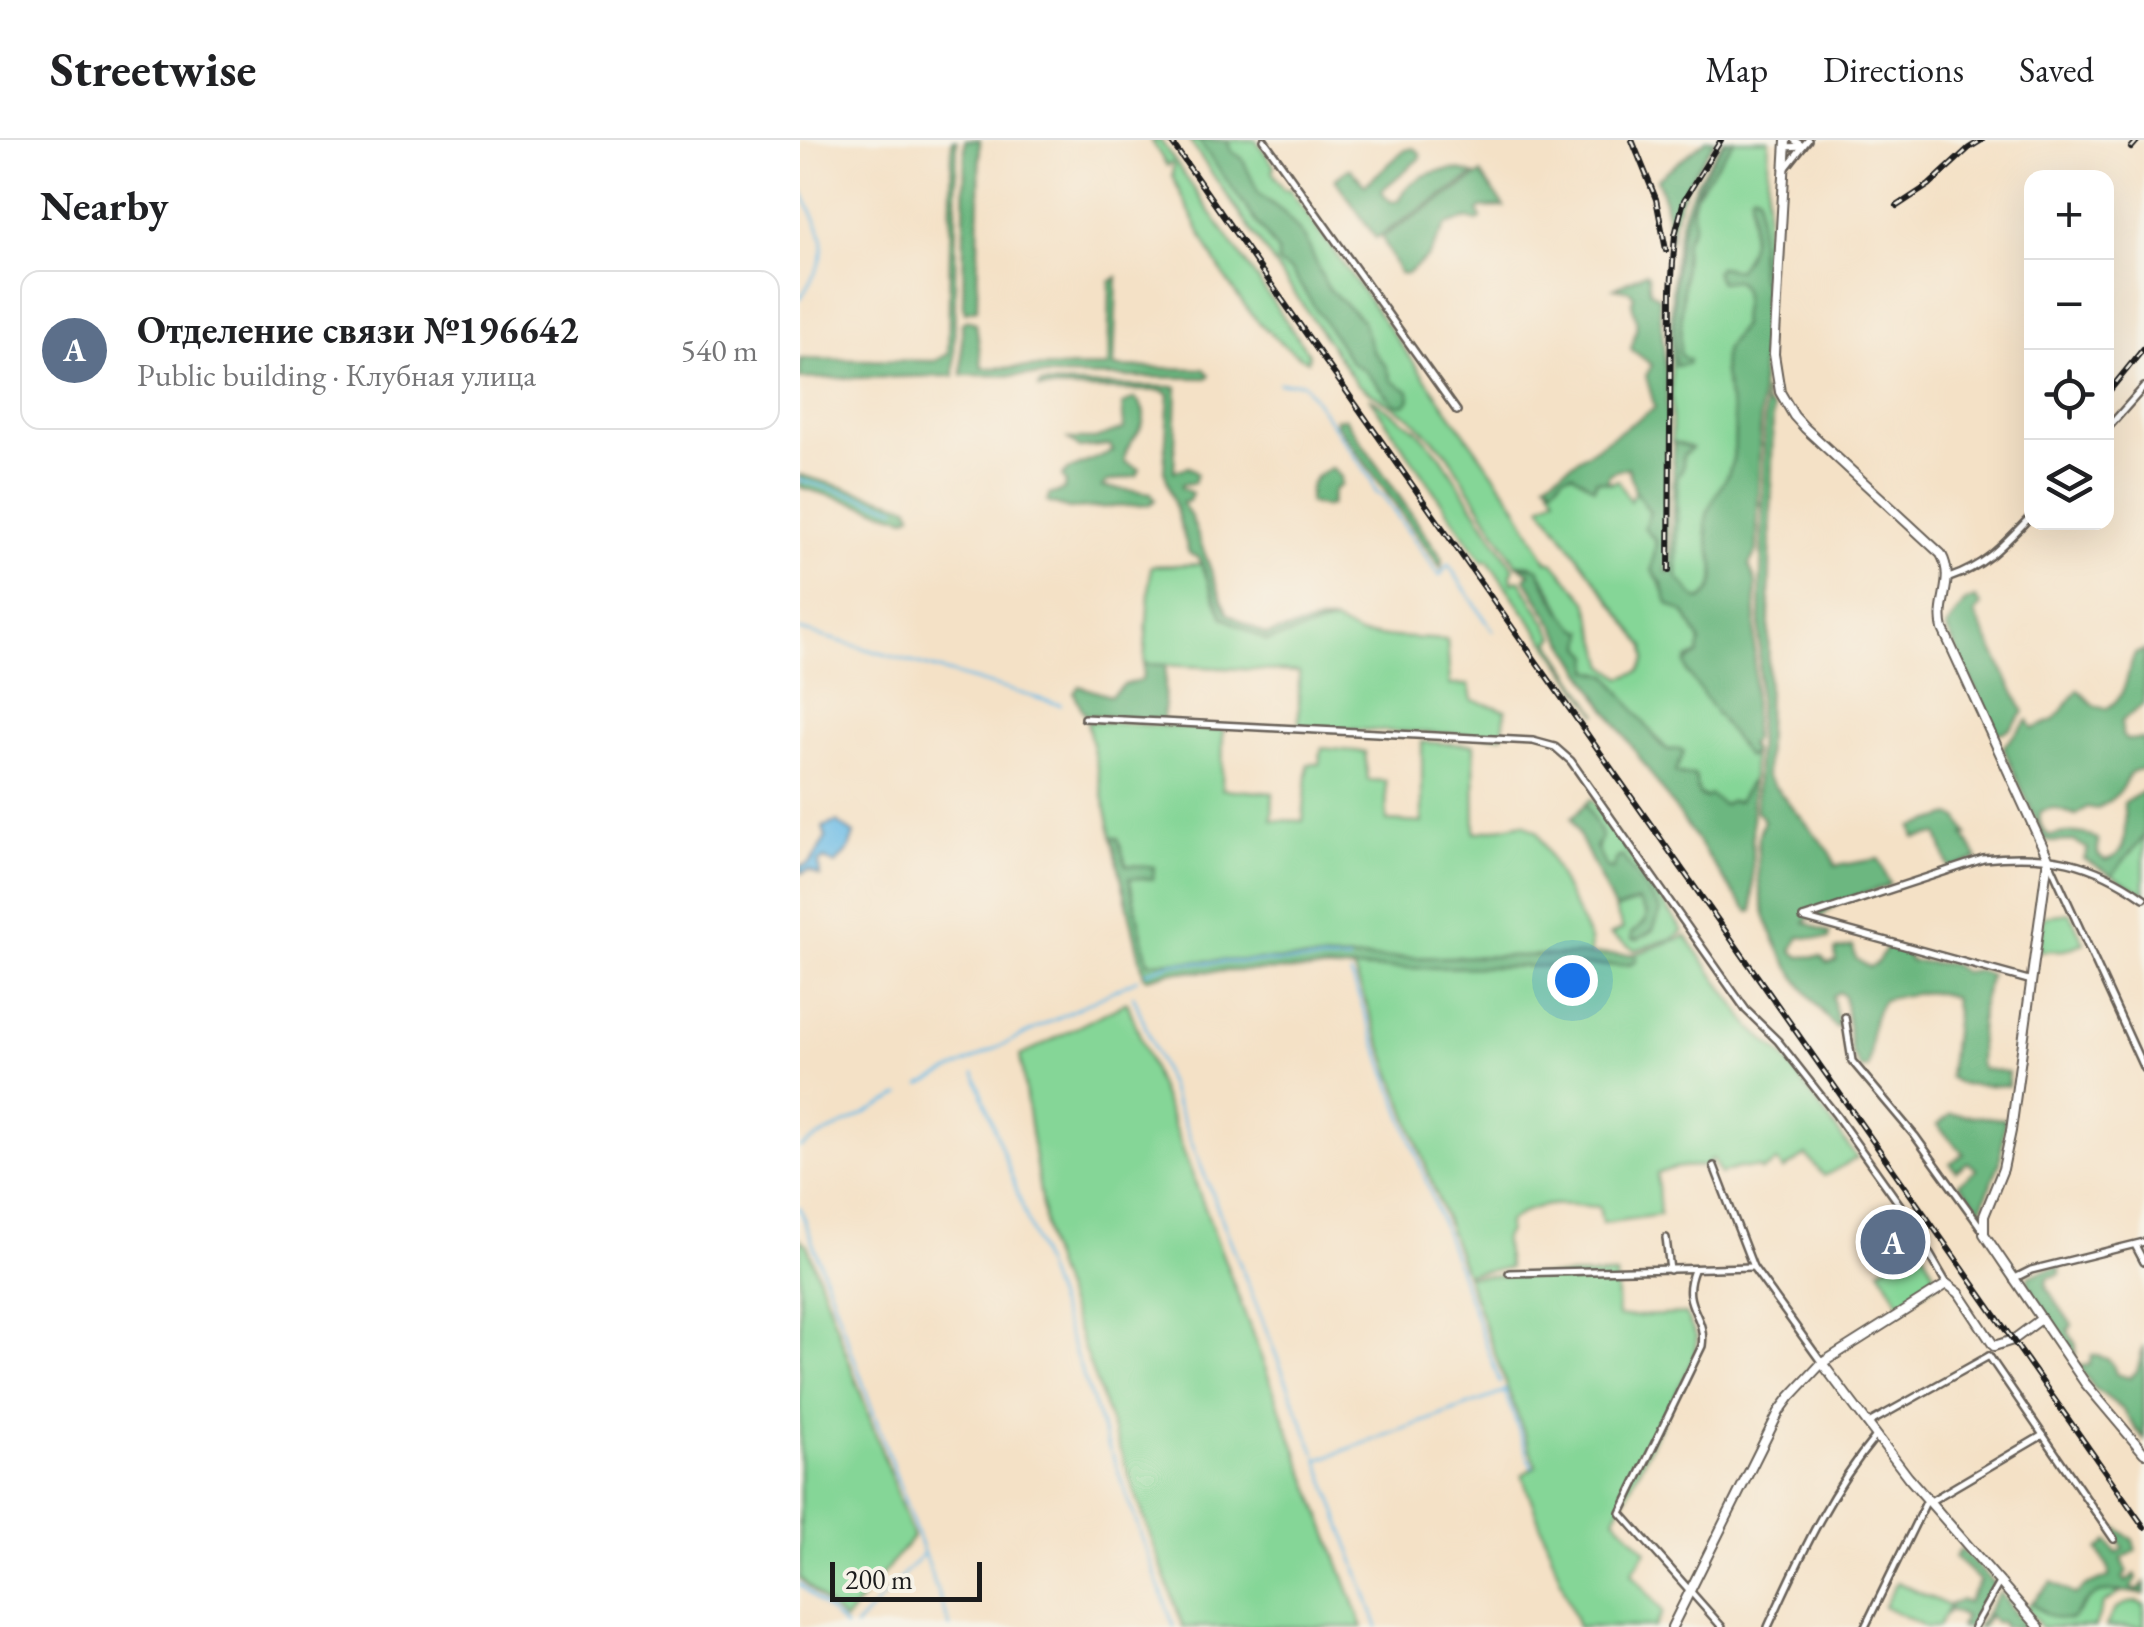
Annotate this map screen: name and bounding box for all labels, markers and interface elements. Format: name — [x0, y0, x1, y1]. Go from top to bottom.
text: Streetwise — [50, 38, 257, 100]
text: Map — [1705, 47, 1768, 92]
text: Directions — [1823, 47, 1964, 92]
text: Saved — [2019, 47, 2094, 92]
map controls — [2024, 170, 2114, 530]
button: + — [2024, 170, 2114, 260]
text: Nearby — [40, 178, 169, 233]
button: − — [2024, 260, 2114, 350]
text: Отделение связи №196642 — [137, 305, 579, 354]
text: A — [63, 329, 86, 371]
text: 540 m — [681, 329, 758, 371]
button: locate — [2024, 350, 2114, 440]
text: Public building · Клубная улица — [137, 354, 536, 396]
button: layers — [2024, 440, 2114, 530]
your location — [1547, 955, 1598, 1006]
pin: A — [1860, 1204, 1926, 1280]
scale bar — [830, 1557, 982, 1602]
text: 200 m — [845, 1561, 913, 1597]

